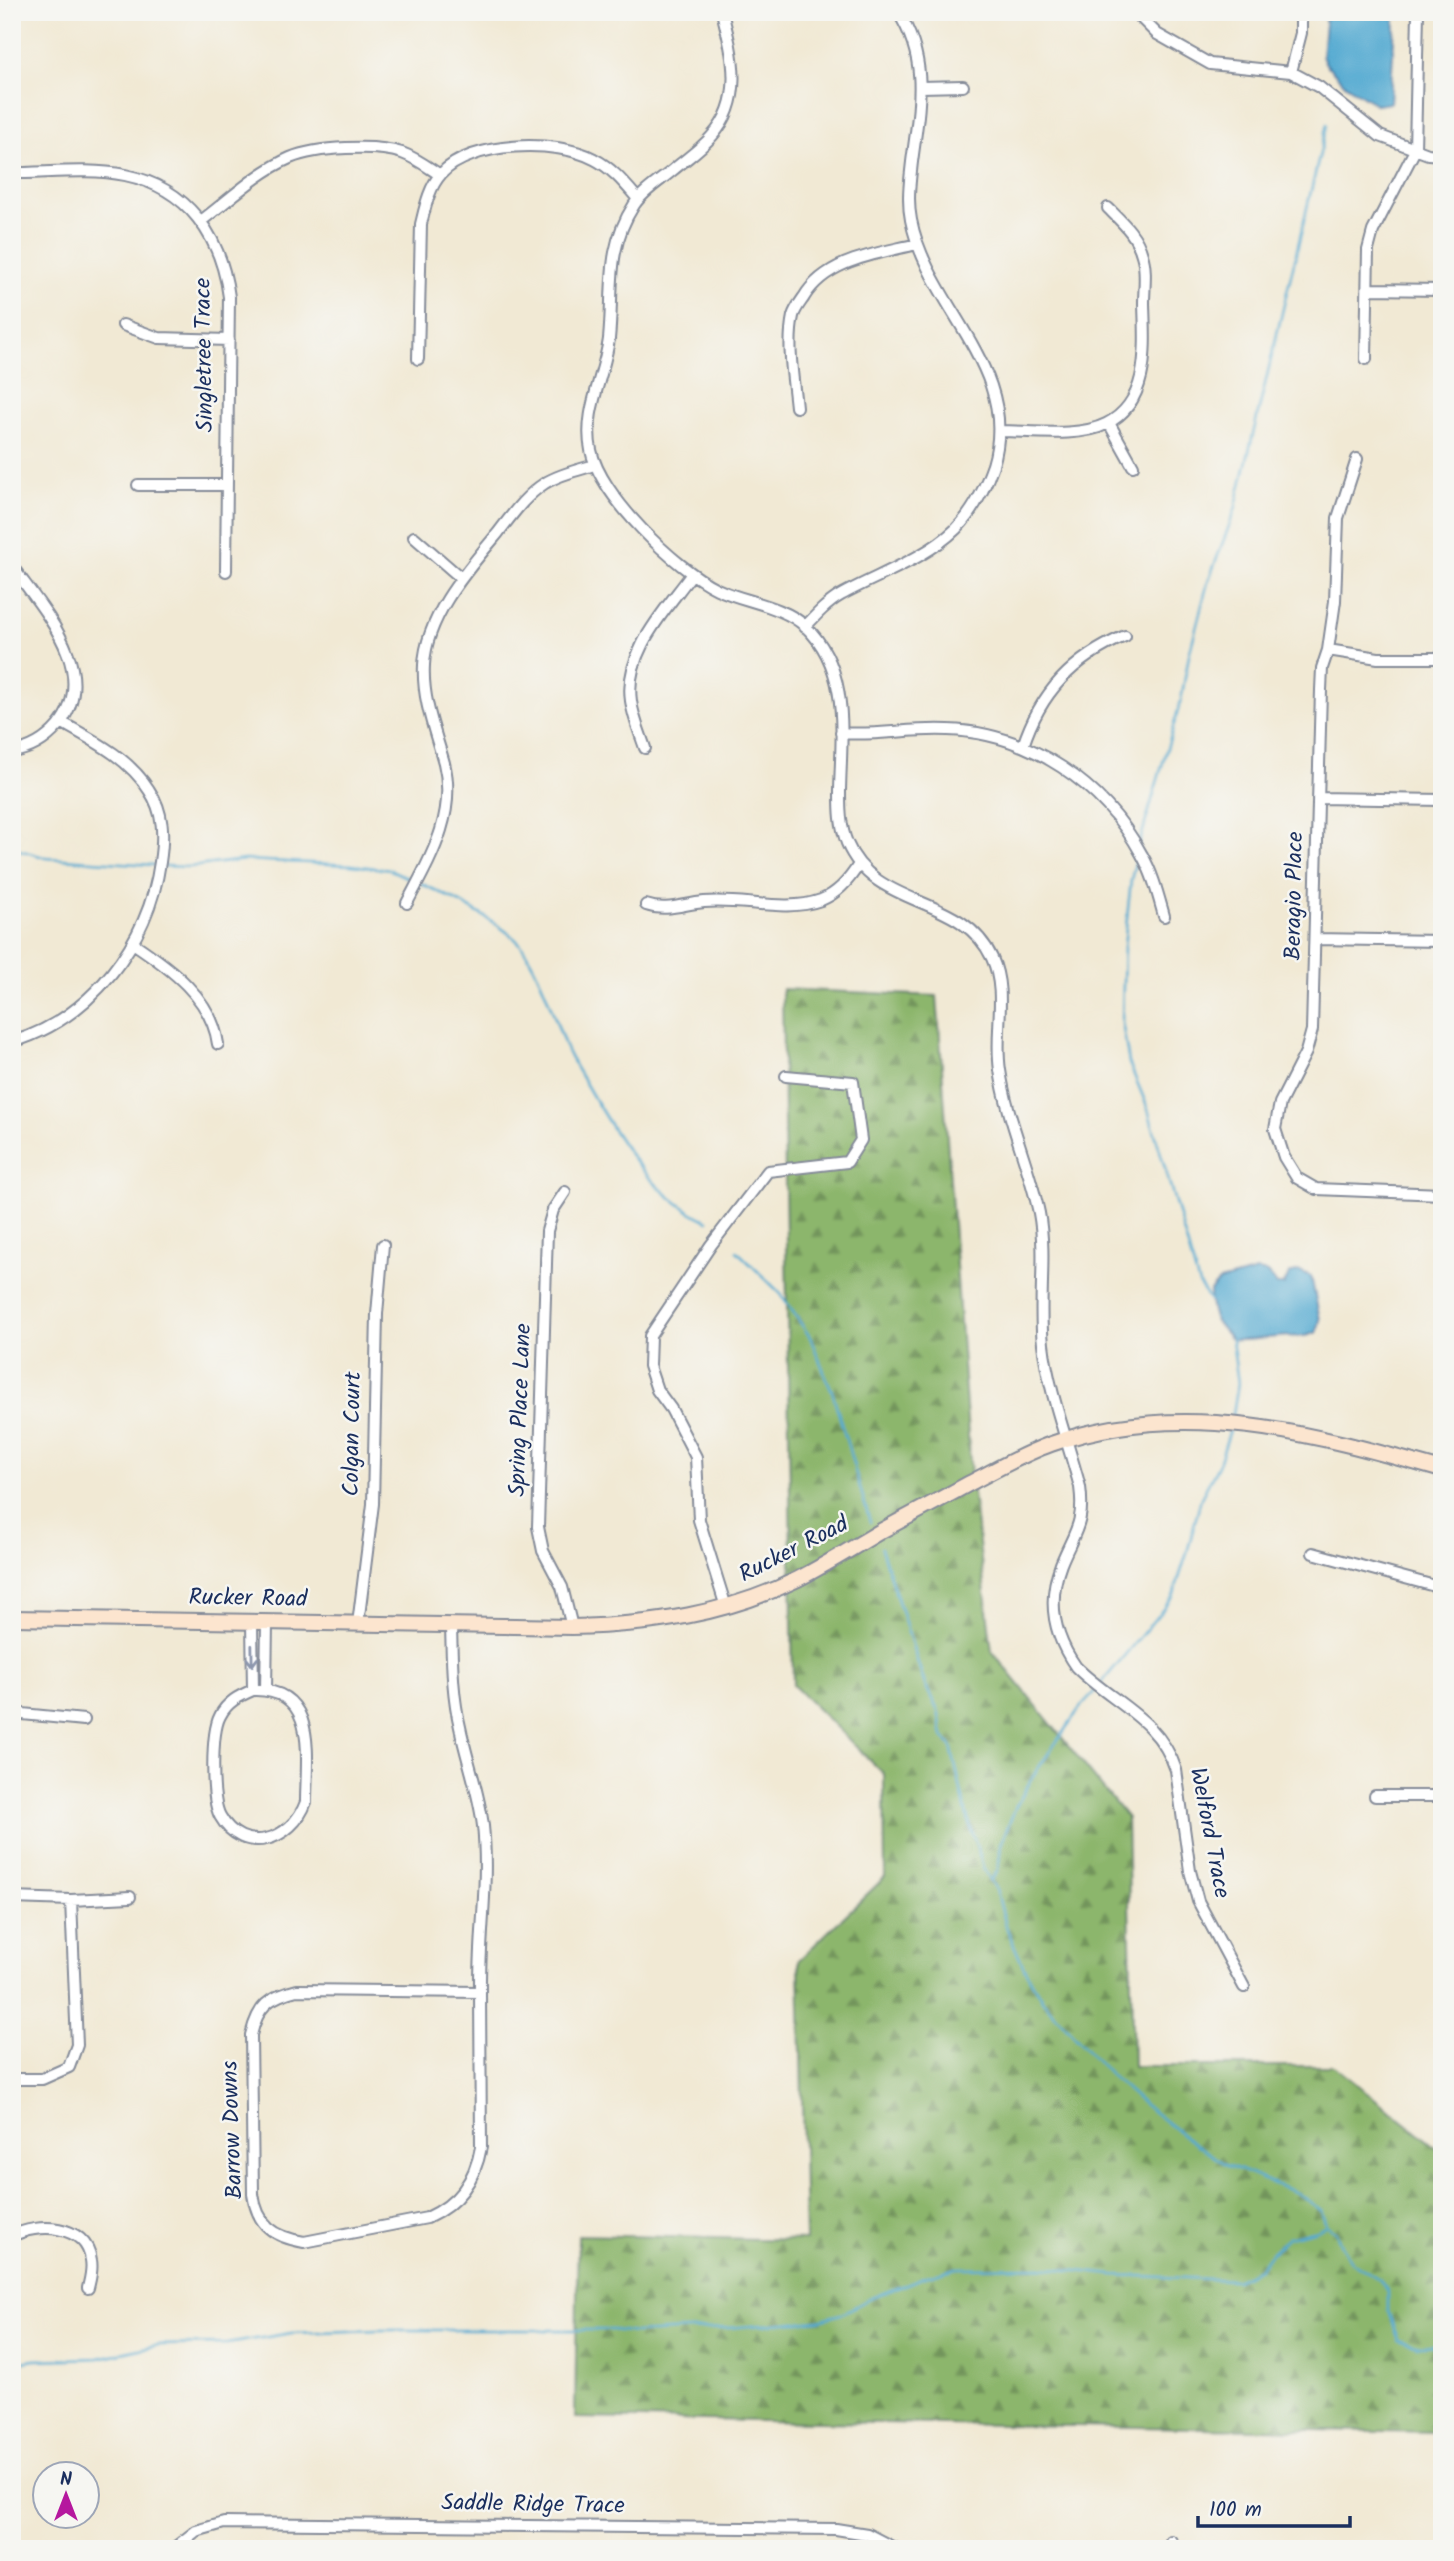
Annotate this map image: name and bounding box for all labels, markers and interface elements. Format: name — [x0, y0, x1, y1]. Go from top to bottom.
street label: Singletree Trace — [186, 277, 224, 433]
street label: Beragio Place — [1276, 831, 1314, 961]
street label: Spring Place Lane — [500, 1323, 542, 1497]
street label: Colgan Court — [334, 1370, 372, 1497]
street label: Rucker Road — [733, 1507, 856, 1593]
street label: Rucker Road — [188, 1580, 308, 1618]
one-way arrow — [245, 1644, 259, 1667]
street label: Welford Trace — [1179, 1764, 1239, 1902]
street label: Barrow Downs — [213, 2060, 253, 2200]
north arrow — [32, 2460, 102, 2530]
text: N — [60, 2465, 72, 2495]
scale bar — [1198, 2484, 1351, 2528]
street label: Saddle Ridge Trace — [441, 2485, 625, 2525]
text: 100 m — [1209, 2494, 1262, 2527]

